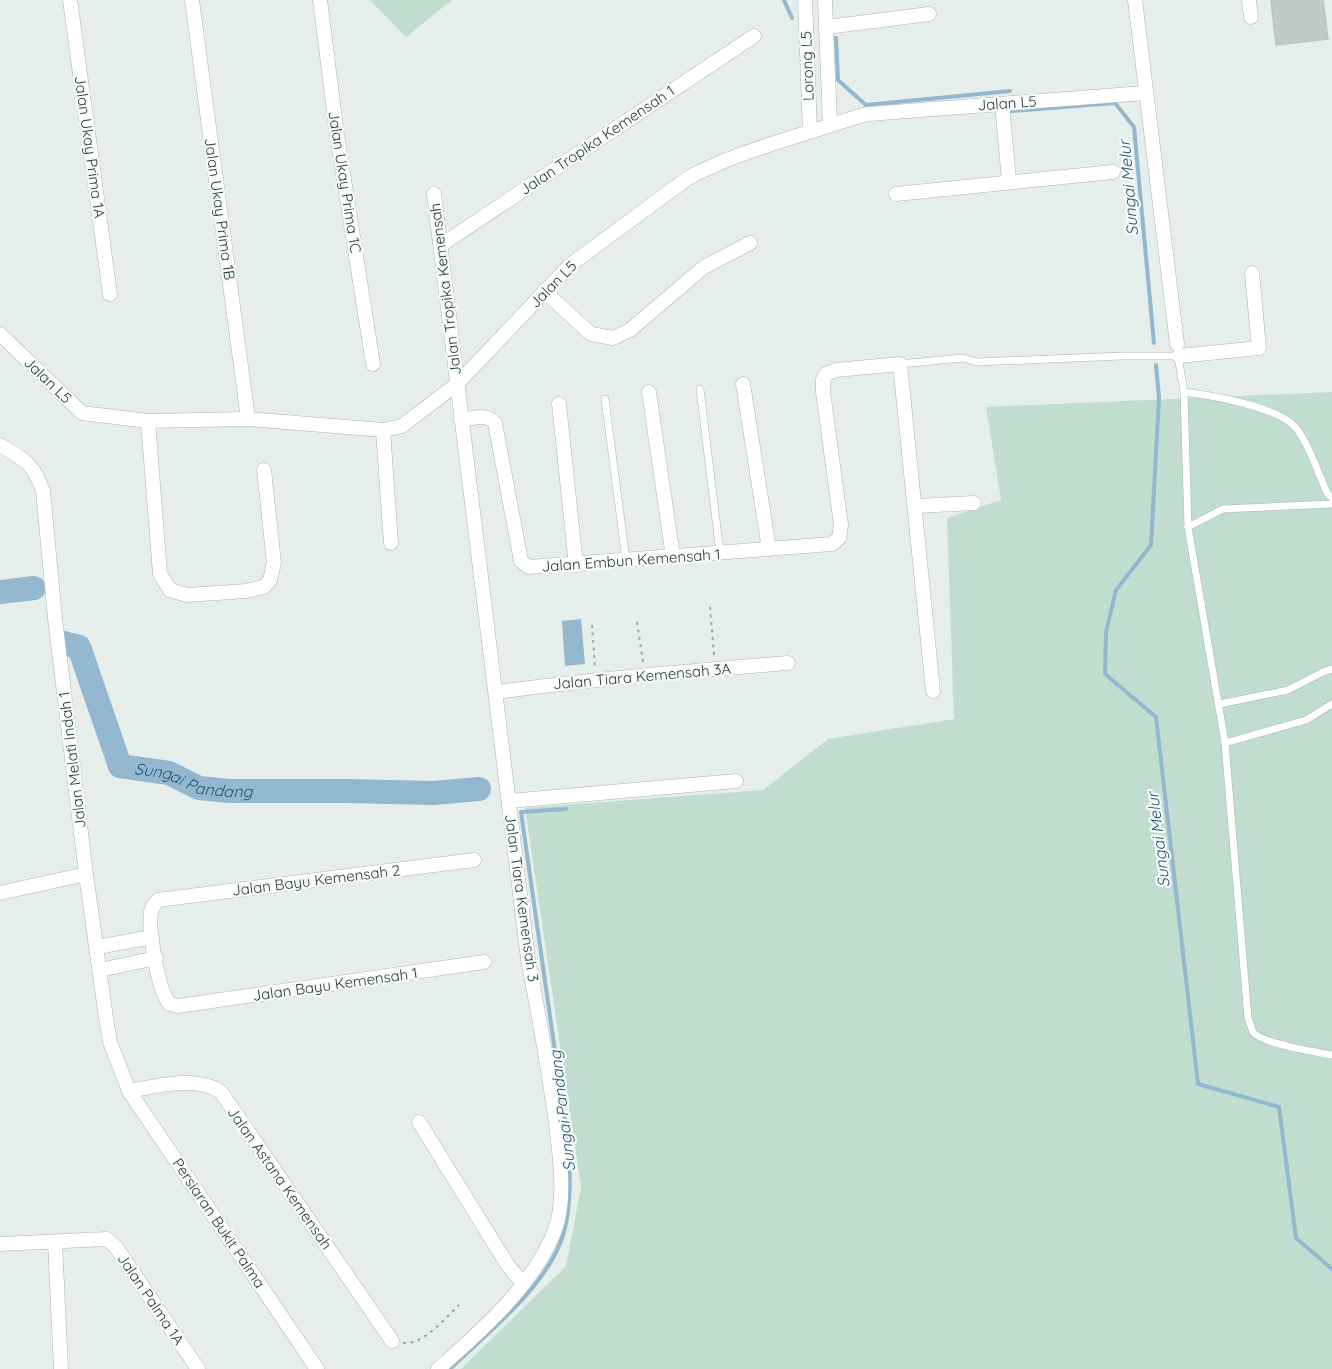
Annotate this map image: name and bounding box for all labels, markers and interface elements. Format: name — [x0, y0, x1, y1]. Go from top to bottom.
street label: Lorong L5 — [796, 31, 818, 101]
street label: Jalan Ukay Prima 1A — [71, 75, 109, 220]
street label: Jalan Tropika Kemensah 1 — [516, 81, 678, 199]
street label: Jalan L5 — [977, 91, 1037, 115]
street label: Jalan Ukay Prima 1C — [324, 110, 366, 255]
street label: Jalan Ukay Prima 1B — [201, 137, 239, 282]
water label: Sungai Melur — [1114, 138, 1142, 237]
street label: Jalan Tropika Kemensah — [425, 202, 465, 376]
street label: Jalan L5 — [525, 256, 581, 312]
street label: Jalan L5 — [20, 353, 76, 407]
street label: Jalan Embun Kemensah 1 — [541, 544, 721, 576]
street label: Jalan Tiara Kemensah 3A — [552, 659, 732, 693]
street label: Jalan Melati Indah 1 — [54, 691, 90, 829]
water label: Sungai Pandang — [133, 758, 253, 801]
water label: Sungai Melur — [1142, 789, 1174, 889]
street label: Jalan Tiara Kemensah 3 — [501, 813, 543, 983]
street label: Jalan Bayu Kemensah 2 — [231, 860, 401, 900]
street label: Jalan Bayu Kemensah 1 — [251, 963, 419, 1005]
water label: Sungai Pandang — [545, 1048, 579, 1173]
street label: Jalan Astana Kemensah — [224, 1103, 336, 1253]
street label: Persiaran Bukit Palma — [168, 1154, 270, 1292]
street label: Jalan Palma 1A — [113, 1250, 189, 1349]

